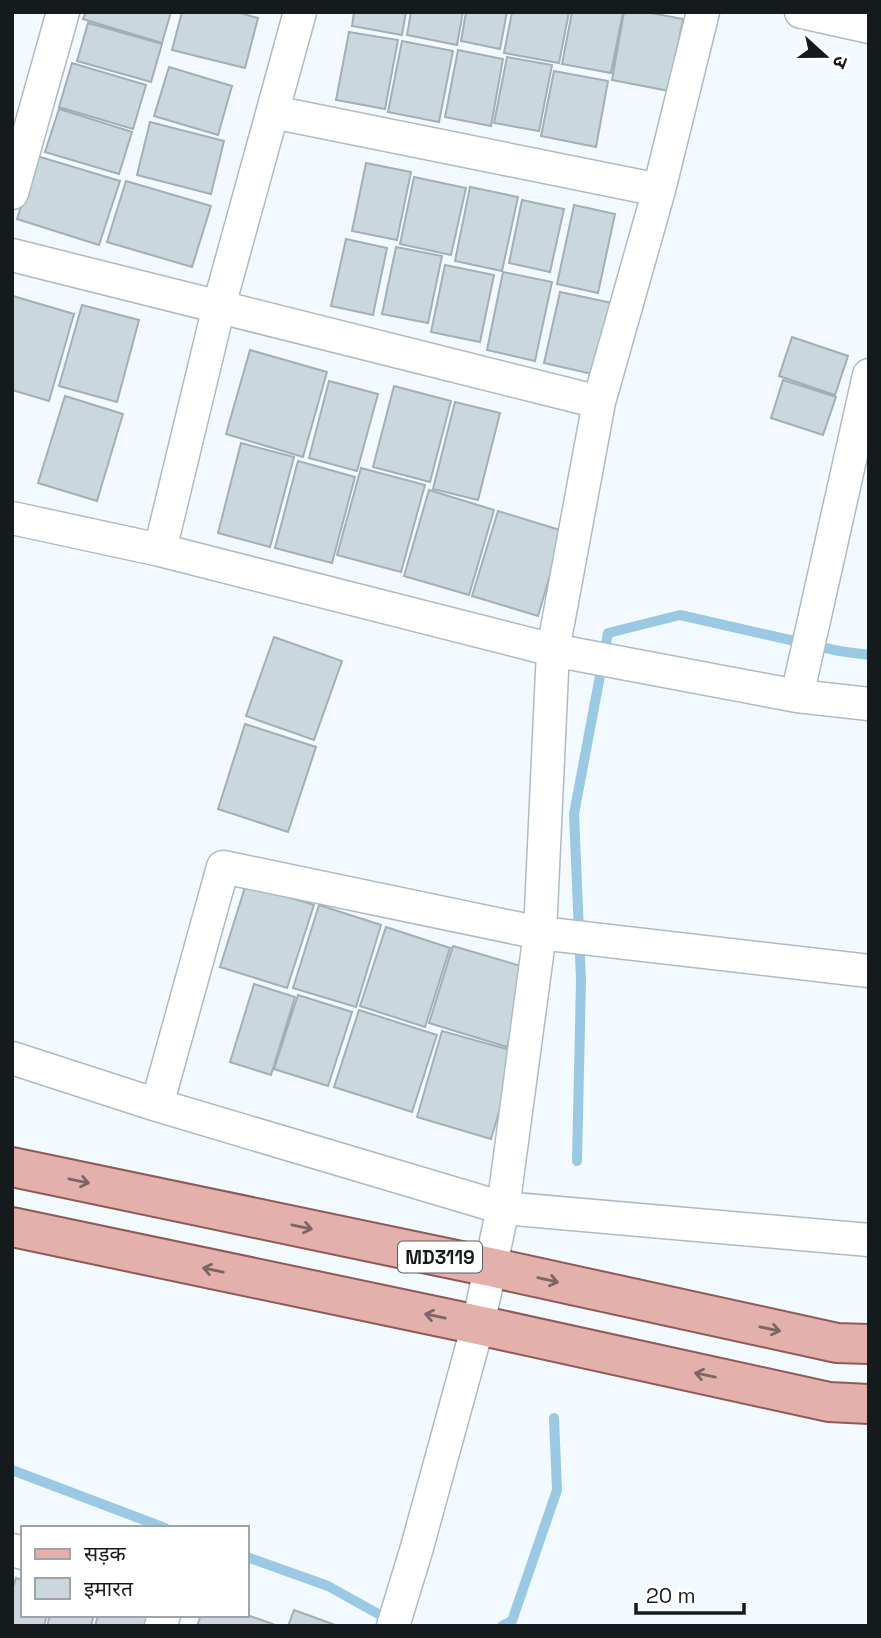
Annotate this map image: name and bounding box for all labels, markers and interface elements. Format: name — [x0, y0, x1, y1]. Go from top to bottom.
north arrow — [790, 21, 860, 91]
text: उ — [826, 52, 854, 72]
one-way arrow — [67, 1174, 90, 1188]
one-way arrow — [290, 1221, 313, 1235]
road number: MD3119 — [398, 1242, 482, 1273]
one-way arrow — [202, 1262, 225, 1276]
one-way arrow — [536, 1274, 559, 1287]
one-way arrow — [424, 1309, 447, 1323]
one-way arrow — [758, 1322, 781, 1336]
one-way arrow — [695, 1368, 717, 1381]
legend — [21, 1526, 248, 1617]
text: सड़क — [84, 1540, 126, 1567]
scale bar — [636, 1572, 744, 1616]
text: इमारत — [84, 1575, 134, 1602]
text: 20 m — [646, 1582, 696, 1609]

